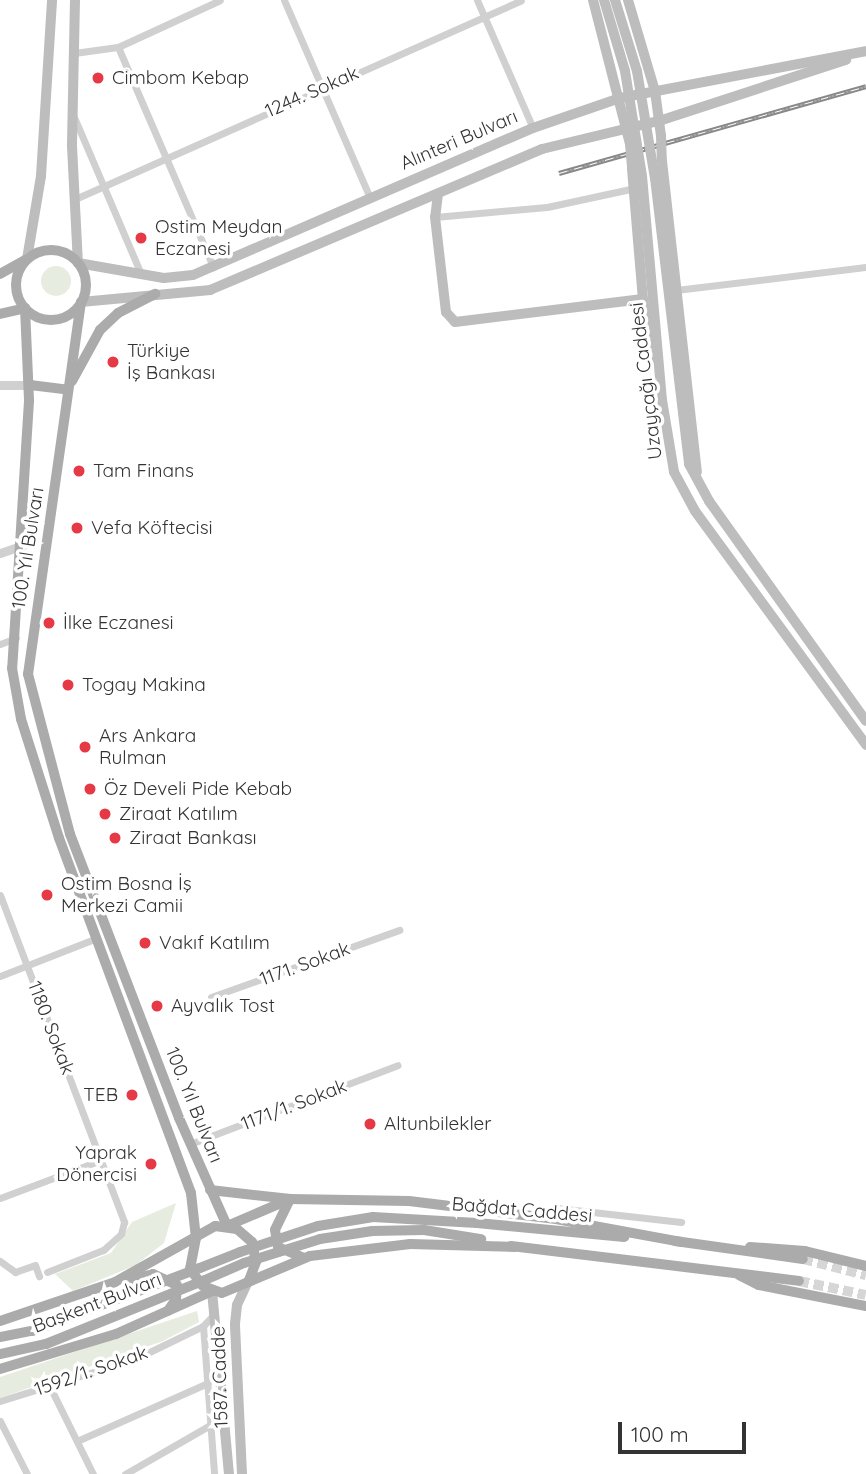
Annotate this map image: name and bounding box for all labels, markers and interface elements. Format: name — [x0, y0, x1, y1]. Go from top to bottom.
street label: 1244. Sokak — [262, 61, 362, 123]
place label: Cimbom Kebap — [112, 67, 249, 89]
marker: Cimbom Kebap — [90, 70, 106, 86]
street label: Alınteri Bulvarı — [397, 105, 521, 175]
place label: Ostim Meydan Eczanesi — [155, 216, 283, 260]
marker: Ostim Meydan Eczanesi — [133, 230, 149, 246]
street label: Uzayçağı Caddesi — [625, 301, 667, 461]
place label: Türkiye İş Bankası — [127, 340, 215, 384]
marker: Türkiye İş Bankası — [105, 354, 121, 370]
place label: Tam Finans — [93, 460, 194, 482]
marker: Tam Finans — [71, 463, 87, 479]
street label: 100. Yıl Bulvarı — [7, 486, 49, 610]
place label: Vefa Köftecisi — [91, 517, 213, 539]
marker: Vefa Köftecisi — [69, 520, 85, 536]
place label: İlke Eczanesi — [63, 612, 174, 634]
marker: İlke Eczanesi — [41, 615, 57, 631]
place label: Togay Makina — [82, 674, 206, 696]
marker: Togay Makina — [60, 677, 76, 693]
place label: Ars Ankara Rulman — [99, 725, 196, 769]
marker: Ars Ankara Rulman — [77, 739, 93, 755]
place label: Öz Develi Pide Kebab — [104, 778, 292, 800]
marker: Öz Develi Pide Kebab — [82, 781, 98, 797]
place label: Ziraat Katılım — [119, 803, 238, 825]
marker: Ziraat Katılım — [97, 806, 113, 822]
place label: Ziraat Bankası — [129, 827, 257, 849]
marker: Ziraat Bankası — [107, 830, 123, 846]
place label: Ostim Bosna İş Merkezi Camii — [61, 873, 192, 917]
marker: Ostim Bosna İş Merkezi Camii — [39, 887, 55, 903]
place label: Vakıf Katılım — [159, 932, 270, 954]
marker: Vakıf Katılım — [137, 935, 153, 951]
street label: 1171. Sokak — [257, 937, 353, 991]
street label: 1180. Sokak — [23, 978, 79, 1078]
place label: Ayvalık Tost — [171, 995, 275, 1017]
marker: Ayvalık Tost — [149, 998, 165, 1014]
street label: 100. Yıl Bulvarı — [160, 1044, 228, 1166]
street label: 1171/1. Sokak — [238, 1074, 350, 1136]
place label: TEB — [83, 1084, 118, 1106]
marker: TEB — [124, 1087, 140, 1103]
place label: Altunbilekler — [384, 1113, 492, 1135]
marker: Altunbilekler — [362, 1116, 378, 1132]
place label: Yaprak Dönercisi — [56, 1142, 137, 1186]
marker: Yaprak Dönercisi — [143, 1156, 159, 1172]
street label: Bağdat Caddesi — [451, 1192, 593, 1228]
street label: Başkent Bulvarı — [29, 1268, 165, 1338]
street label: 1587. Cadde — [207, 1326, 233, 1428]
street label: 1592/1. Sokak — [31, 1341, 151, 1401]
scale bar — [621, 1408, 749, 1452]
text: 100 m — [631, 1421, 689, 1447]

